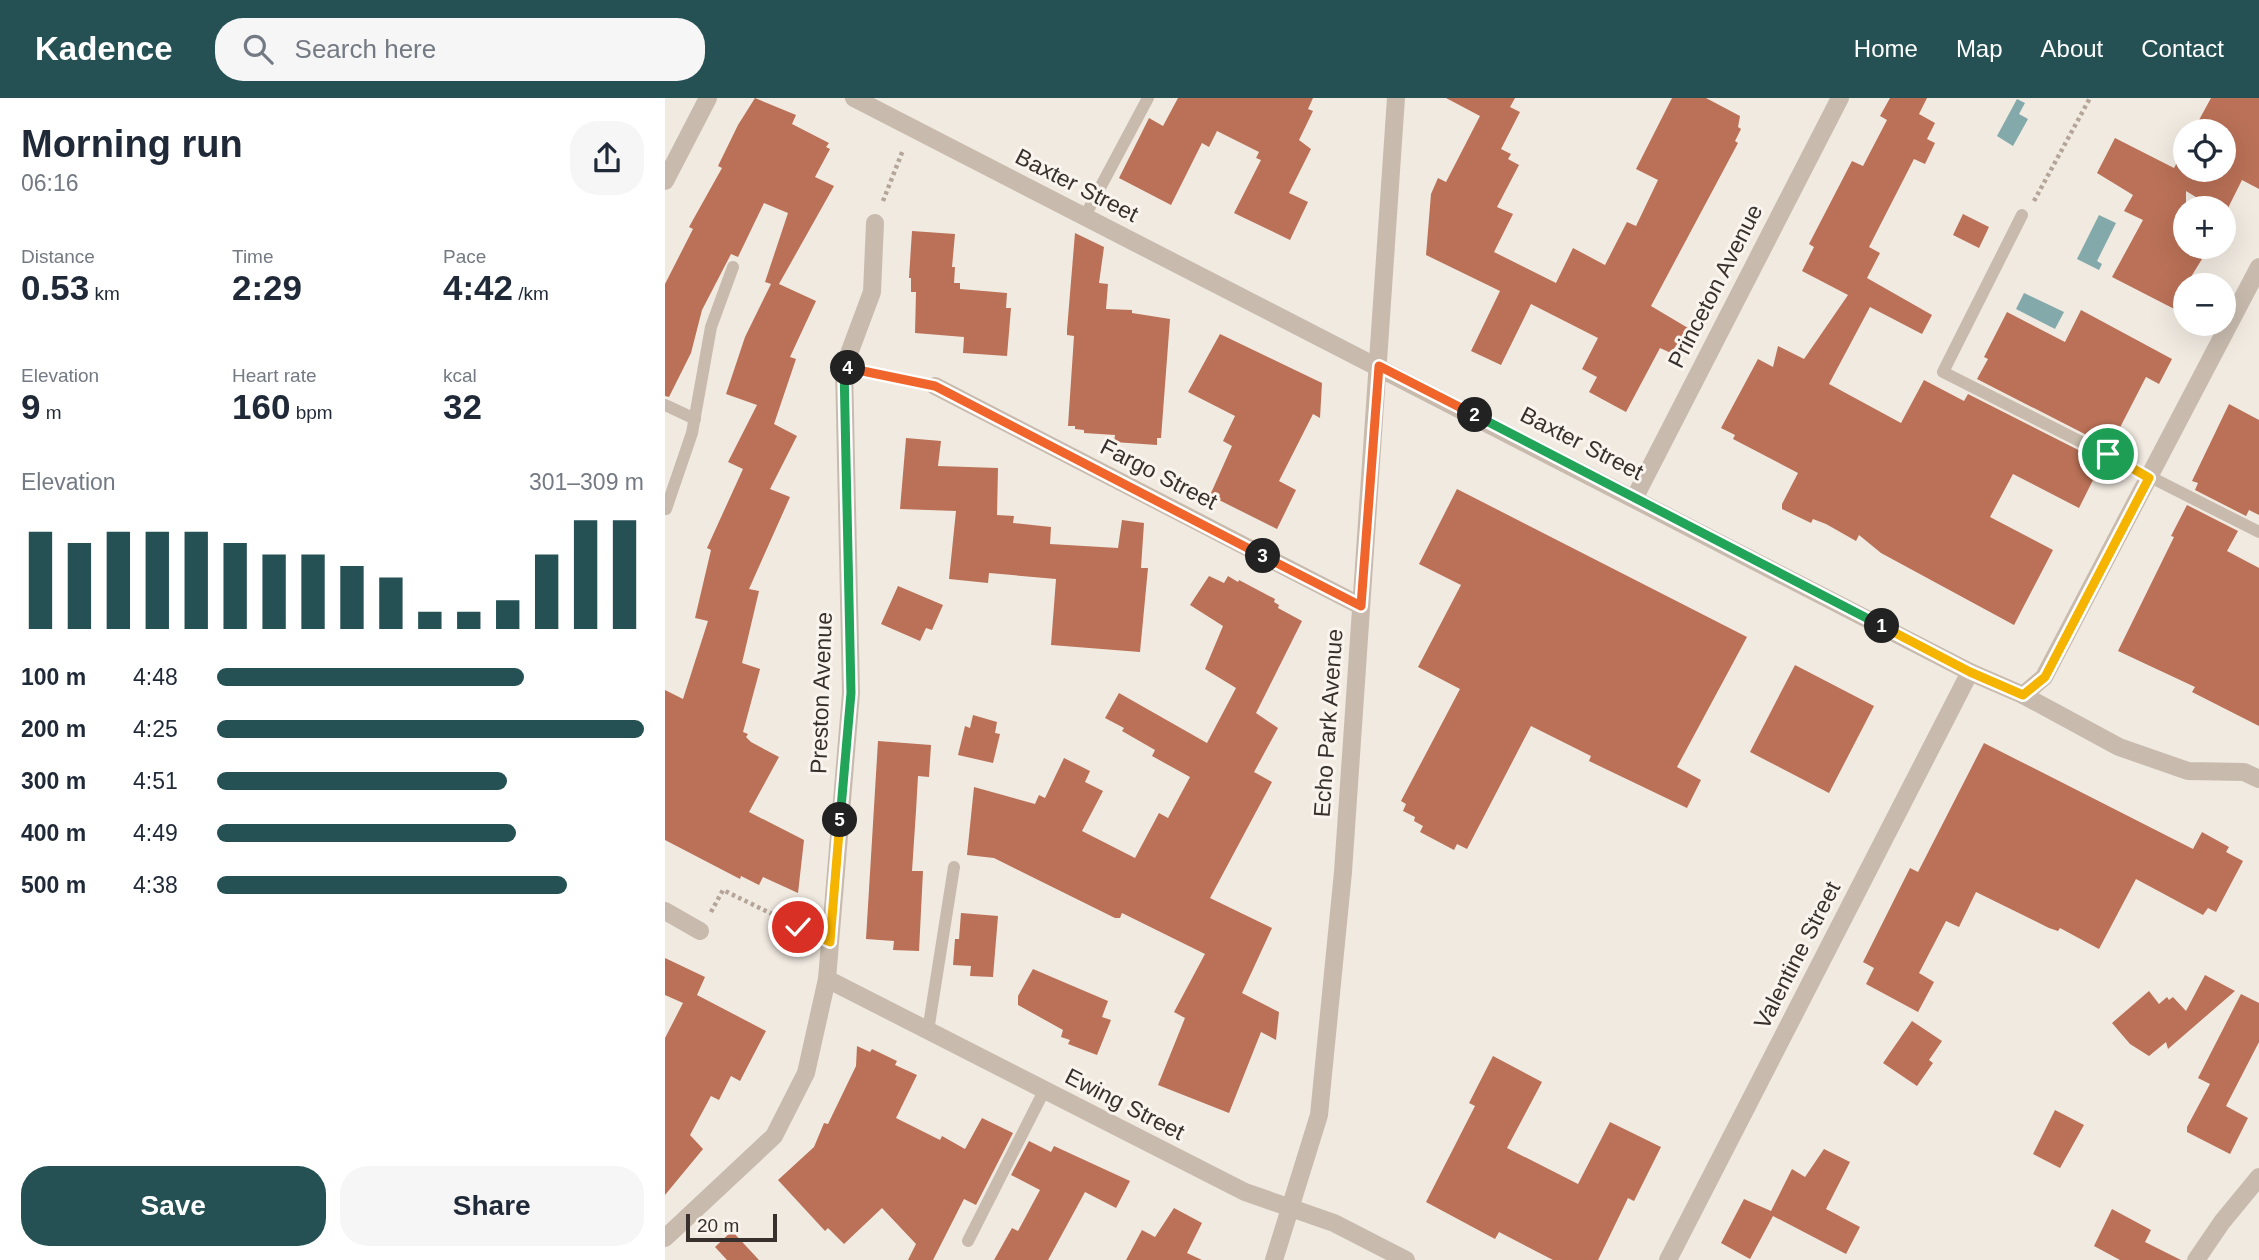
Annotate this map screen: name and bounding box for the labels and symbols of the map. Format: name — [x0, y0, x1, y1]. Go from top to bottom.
street label: Baxter Street — [1011, 143, 1143, 227]
street label: Princeton Avenue — [1663, 200, 1767, 372]
pin: 4 — [831, 350, 865, 386]
pin: 2 — [1457, 398, 1493, 432]
street label: Baxter Street — [1516, 401, 1648, 485]
pin — [2078, 424, 2138, 484]
street label: Fargo Street — [1096, 433, 1222, 515]
pin: 3 — [1245, 538, 1281, 574]
pin: 1 — [1865, 608, 1899, 644]
street label: Preston Avenue — [805, 612, 837, 774]
street label: Echo Park Avenue — [1308, 628, 1348, 818]
pin: 5 — [823, 802, 857, 838]
street label: Valentine Street — [1749, 876, 1846, 1033]
pin — [768, 897, 828, 957]
street label: Ewing Street — [1061, 1063, 1190, 1145]
scale bar — [686, 1211, 777, 1243]

